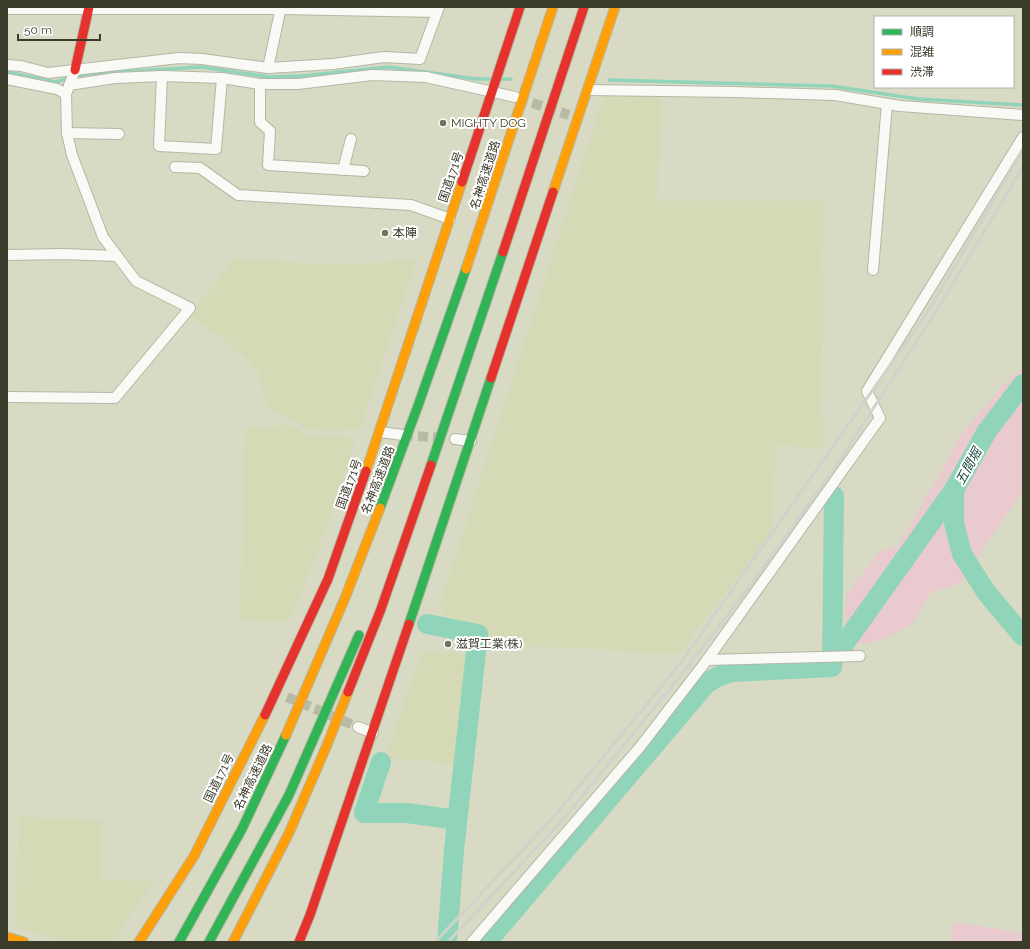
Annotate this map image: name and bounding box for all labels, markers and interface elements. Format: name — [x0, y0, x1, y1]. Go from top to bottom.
scale bar — [18, 16, 100, 42]
legend — [874, 16, 1014, 88]
text: 50 m — [24, 23, 52, 37]
text: 順調 — [910, 25, 934, 39]
text: 混雑 — [910, 45, 934, 59]
text: 渋滞 — [910, 65, 934, 79]
place label: MIGHTY DOG — [451, 116, 526, 130]
marker: MIGHTY DOG — [438, 118, 448, 128]
street label: 名神高速道路 — [467, 139, 503, 211]
street label: 国道171号 — [436, 150, 466, 204]
place label: 本陣 — [393, 226, 417, 240]
marker: 本陣 — [380, 228, 390, 238]
street label: 名神高速道路 — [359, 444, 397, 516]
water label: 五間堀 — [952, 444, 985, 487]
street label: 国道171号 — [333, 457, 365, 511]
place label: 滋賀工業(株) — [456, 637, 522, 651]
marker: 滋賀工業(株) — [443, 639, 453, 649]
street label: 名神高速道路 — [231, 742, 275, 812]
street label: 国道171号 — [201, 751, 237, 805]

